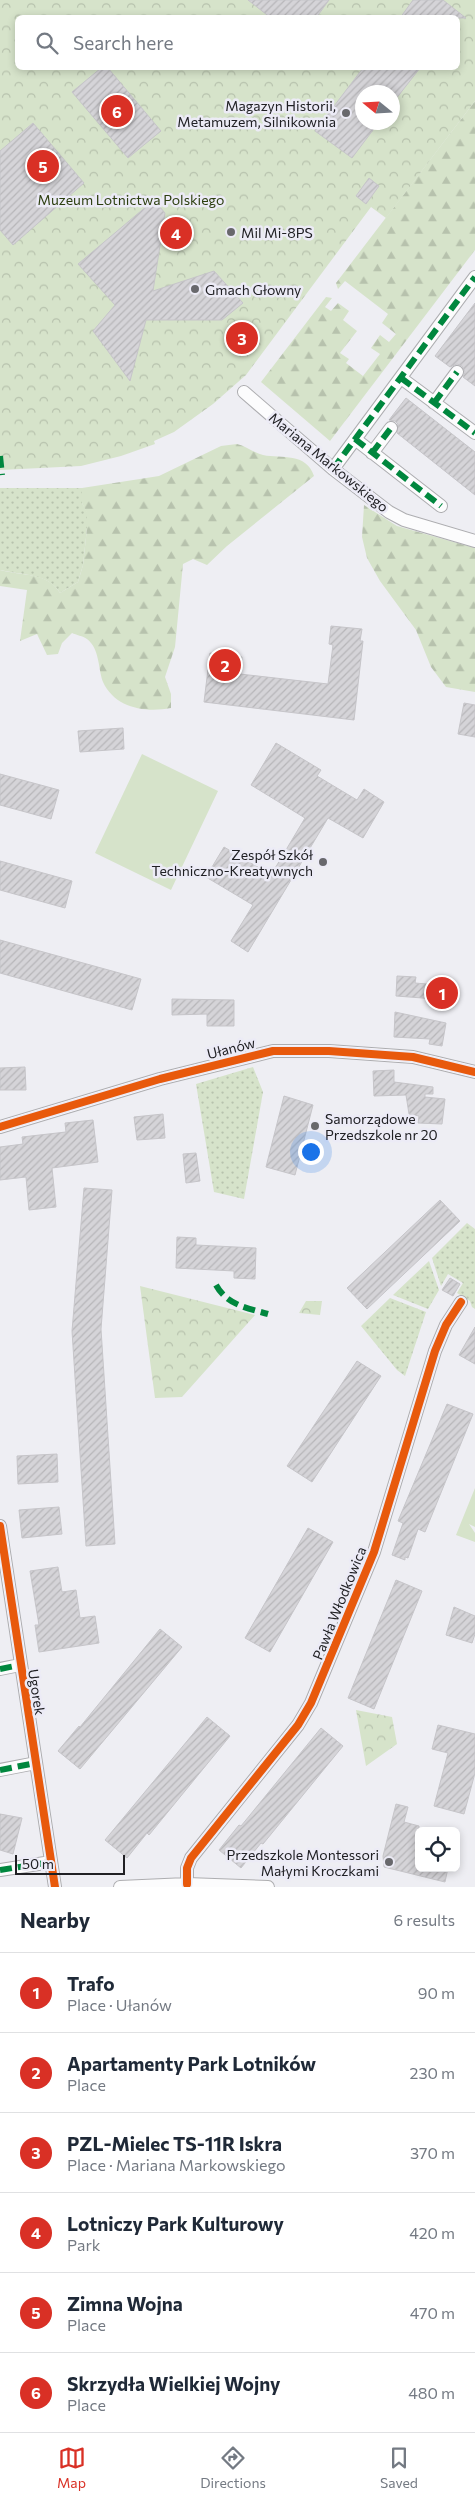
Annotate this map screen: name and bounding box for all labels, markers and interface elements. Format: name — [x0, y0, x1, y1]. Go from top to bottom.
search box — [15, 15, 460, 70]
icon: search — [33, 29, 61, 57]
text: Search here — [73, 31, 173, 54]
north arrow — [355, 85, 400, 130]
pin: 6 — [101, 92, 133, 130]
place label: Magazyn Historii, Metamuzem, Silnikownia — [177, 97, 336, 130]
marker: Magazyn Historii, Metamuzem, Silnikownia — [340, 107, 352, 119]
pin: 5 — [27, 147, 59, 185]
park label: Muzeum Lotnictwa Polskiego — [38, 191, 224, 208]
pin: 4 — [160, 214, 192, 252]
place label: Mil Mi-8PS — [241, 224, 313, 241]
marker: Mil Mi-8PS — [225, 226, 237, 238]
place label: Gmach Głowny — [205, 281, 301, 298]
marker: Gmach Głowny — [189, 283, 201, 295]
pin: 3 — [226, 319, 258, 357]
street label: Mariana Markowskiego — [266, 409, 392, 515]
pin: 2 — [209, 646, 241, 684]
place label: Zespół Szkół Techniczno-Kreatywnych — [152, 846, 314, 879]
marker: Zespół Szkół Techniczno-Kreatywnych — [317, 856, 329, 868]
pin: 1 — [426, 974, 458, 1012]
street label: Ułanów — [205, 1034, 257, 1062]
place label: Samorządowe Przedszkole nr 20 — [325, 1110, 438, 1143]
marker: Samorządowe Przedszkole nr 20 — [309, 1120, 321, 1132]
your location — [298, 1139, 324, 1165]
street label: Pawła Włodkowica — [309, 1544, 369, 1662]
street label: Ugorek — [25, 1668, 49, 1717]
map controls — [415, 1827, 460, 1872]
button: locate — [415, 1827, 460, 1872]
place label: Przedszkole Montessori Małymi Kroczkami — [227, 1846, 379, 1879]
scale bar — [15, 1852, 125, 1875]
text: 50 m — [22, 1855, 54, 1872]
marker: Przedszkole Montessori Małymi Kroczkami — [383, 1856, 395, 1868]
text: Nearby — [20, 1907, 90, 1932]
text: 6 results — [394, 1910, 455, 1929]
text: Trafo — [67, 1972, 115, 1995]
text: 1 — [32, 1983, 40, 2002]
text: 90 m — [418, 1983, 455, 2002]
text: Place · Ułanów — [67, 1995, 172, 2014]
text: Apartamenty Park Lotników — [67, 2052, 316, 2075]
text: 2 — [31, 2063, 41, 2082]
text: 230 m — [410, 2063, 455, 2082]
text: Place — [67, 2075, 106, 2094]
text: PZL-Mielec TS-11R Iskra — [67, 2132, 282, 2155]
text: 3 — [31, 2143, 41, 2162]
text: 370 m — [410, 2143, 455, 2162]
text: Place · Mariana Markowskiego — [67, 2155, 286, 2174]
text: Lotniczy Park Kulturowy — [67, 2212, 284, 2235]
text: 4 — [31, 2223, 41, 2242]
text: 420 m — [409, 2223, 455, 2242]
text: Park — [67, 2235, 100, 2254]
text: Zimna Wojna — [67, 2292, 183, 2315]
text: 5 — [31, 2303, 41, 2322]
text: 470 m — [410, 2303, 455, 2322]
text: Place — [67, 2315, 106, 2334]
text: Skrzydła Wielkiej Wojny — [67, 2372, 280, 2395]
text: 6 — [31, 2383, 41, 2402]
text: 480 m — [408, 2383, 455, 2402]
text: Place — [67, 2395, 106, 2414]
tab: Map — [57, 2444, 86, 2491]
tab: Directions — [200, 2444, 266, 2491]
tab: Saved — [380, 2444, 418, 2491]

